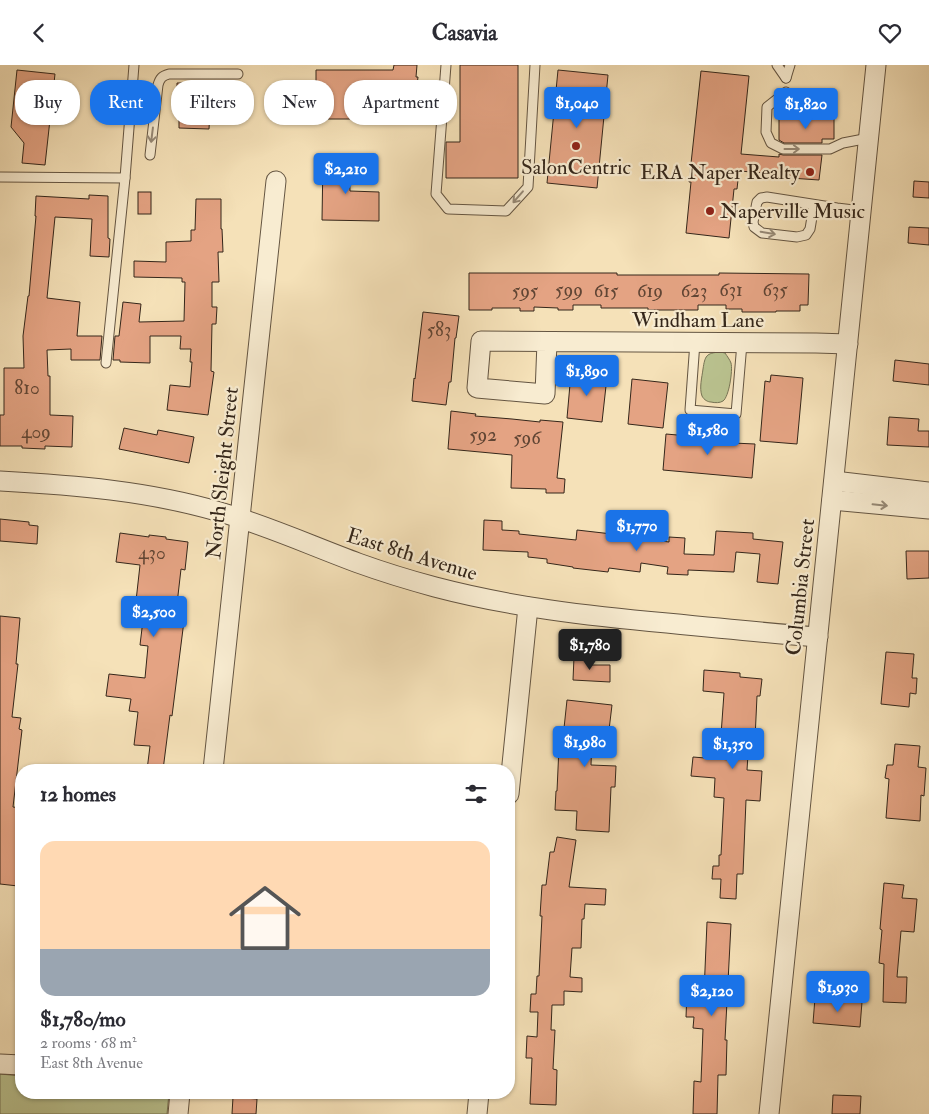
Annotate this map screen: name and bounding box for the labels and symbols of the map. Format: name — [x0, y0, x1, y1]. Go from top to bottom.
pin: $1,040 — [536, 87, 618, 129]
pin: $1,820 — [765, 87, 847, 130]
one-way arrow — [147, 127, 157, 143]
marker: SalonCentric — [570, 140, 582, 152]
one-way arrow — [784, 144, 800, 154]
pin: $2,210 — [305, 153, 387, 195]
place label: SalonCentric — [521, 154, 631, 181]
place label: ERA Naper Realty — [640, 159, 801, 186]
marker: ERA Naper Realty — [804, 166, 816, 178]
one-way arrow — [513, 191, 524, 204]
place label: Naperville Music — [720, 198, 865, 225]
marker: Naperville Music — [704, 205, 716, 217]
one-way arrow — [760, 229, 776, 239]
house number: 599 — [555, 278, 583, 302]
house number: 631 — [719, 278, 743, 302]
house number: 635 — [762, 278, 788, 302]
house number: 595 — [512, 279, 539, 303]
house number: 615 — [594, 279, 619, 303]
house number: 619 — [637, 279, 663, 303]
house number: 623 — [681, 279, 707, 303]
street label: Windham Lane — [631, 307, 764, 334]
house number: 583 — [427, 318, 451, 342]
pin: $1,890 — [546, 355, 628, 397]
house number: 810 — [14, 376, 40, 400]
street label: North Sleight Street — [200, 385, 245, 560]
pin: $1,580 — [667, 413, 749, 456]
house number: 409 — [21, 420, 51, 444]
house number: 592 — [469, 423, 497, 447]
house number: 596 — [513, 426, 542, 450]
one-way arrow — [872, 500, 888, 510]
pin: $1,770 — [596, 509, 678, 552]
street label: Columbia Street — [780, 517, 821, 657]
street label: East 8th Avenue — [343, 522, 481, 587]
house number: 430 — [138, 541, 166, 565]
pin: $2,500 — [113, 595, 195, 638]
pin: $1,780 — [549, 629, 631, 671]
pin: $1,980 — [544, 725, 626, 768]
pin: $1,350 — [692, 727, 774, 770]
pin: $1,930 — [797, 971, 879, 1013]
pin: $2,120 — [671, 975, 753, 1017]

